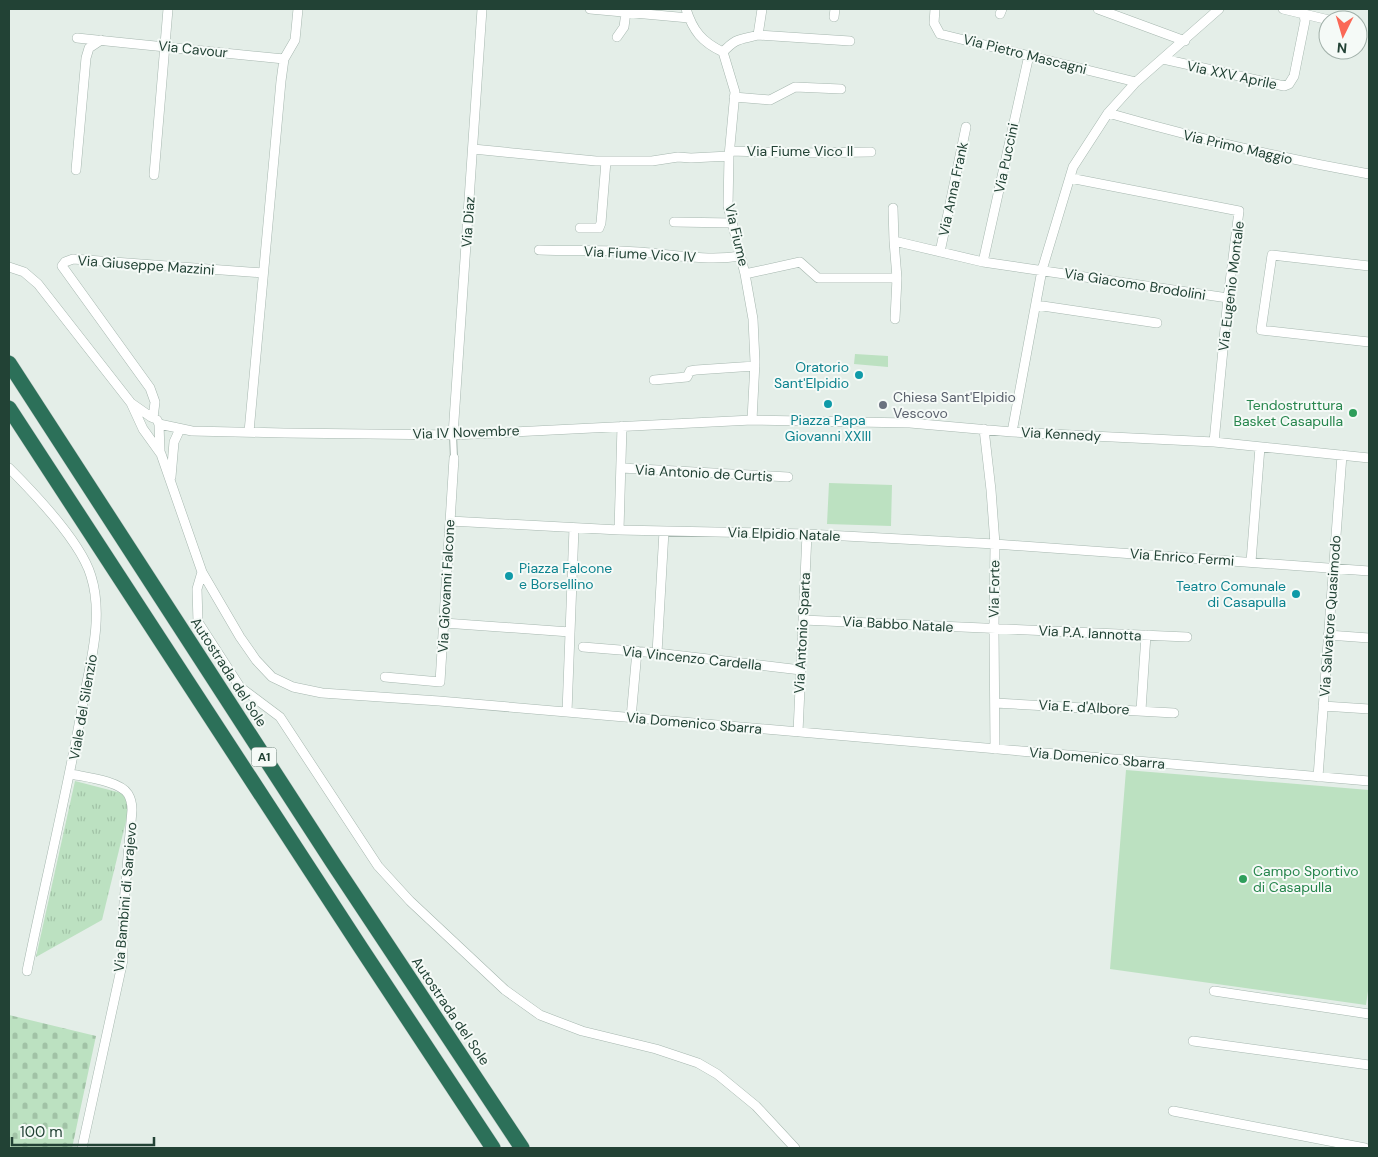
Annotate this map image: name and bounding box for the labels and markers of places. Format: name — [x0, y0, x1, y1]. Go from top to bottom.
place label: Oratorio Sant'Elpidio — [774, 358, 849, 392]
marker: Oratorio Sant'Elpidio — [853, 369, 865, 381]
place label: Chiesa Sant'Elpidio Vescovo — [893, 388, 1016, 422]
place label: Tendostruttura Basket Casapulla — [1233, 396, 1343, 430]
marker: Piazza Papa Giovanni XXIII — [822, 398, 834, 410]
marker: Chiesa Sant'Elpidio Vescovo — [877, 399, 889, 411]
marker: Tendostruttura Basket Casapulla — [1347, 407, 1359, 419]
place label: Piazza Papa Giovanni XXIII — [785, 411, 871, 445]
place label: Piazza Falcone e Borsellino — [519, 559, 612, 593]
marker: Piazza Falcone e Borsellino — [503, 570, 515, 582]
place label: Teatro Comunale di Casapulla — [1176, 577, 1286, 611]
marker: Teatro Comunale di Casapulla — [1290, 588, 1302, 600]
place label: Campo Sportivo di Casapulla — [1253, 862, 1358, 896]
marker: Campo Sportivo di Casapulla — [1237, 873, 1249, 885]

